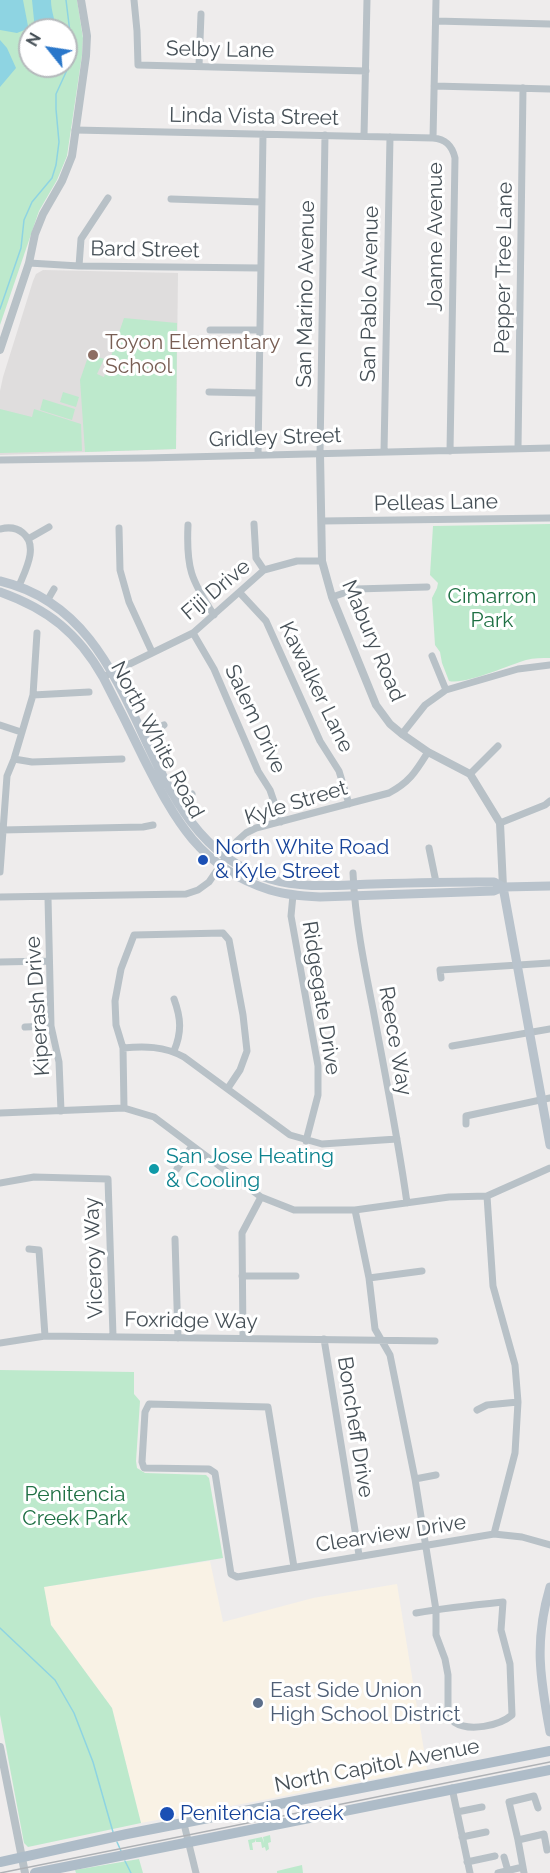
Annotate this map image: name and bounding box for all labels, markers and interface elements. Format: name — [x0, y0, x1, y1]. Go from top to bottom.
north arrow — [18, 18, 78, 78]
text: N — [22, 30, 45, 50]
street label: Selby Lane — [166, 36, 274, 64]
street label: Linda Vista Street — [169, 103, 339, 131]
street label: Joanne Avenue — [423, 162, 449, 312]
street label: Pepper Tree Lane — [490, 182, 518, 354]
street label: San Marino Avenue — [292, 200, 320, 388]
street label: San Pablo Avenue — [356, 206, 384, 382]
street label: Bard Street — [90, 236, 200, 264]
place label: Toyon Elementary School — [105, 330, 280, 380]
marker: Toyon Elementary School — [86, 348, 100, 362]
street label: Gridley Street — [208, 423, 342, 453]
street label: Pelleas Lane — [374, 489, 498, 517]
street label: Fiji Drive — [177, 554, 255, 626]
street label: Mabury Road — [336, 576, 410, 706]
park label: Cimarron Park — [448, 584, 536, 634]
street label: Kawalker Lane — [273, 617, 359, 757]
street label: North White Road — [105, 657, 209, 823]
street label: Salem Drive — [219, 661, 291, 777]
street label: Kyle Street — [242, 775, 350, 831]
place label: North White Road & Kyle Street — [215, 835, 389, 885]
marker: North White Road & Kyle Street — [196, 853, 210, 867]
street label: Ridgegate Drive — [296, 919, 346, 1077]
street label: Kiperash Drive — [21, 935, 55, 1077]
street label: Reece Way — [373, 984, 417, 1098]
place label: San Jose Heating & Cooling — [166, 1144, 334, 1194]
marker: San Jose Heating & Cooling — [147, 1162, 161, 1176]
street label: Viceroy Way — [79, 1197, 109, 1319]
street label: Foxridge Way — [124, 1307, 258, 1335]
street label: Boncheff Drive — [331, 1355, 379, 1499]
park label: Penitencia Creek Park — [22, 1482, 128, 1532]
street label: Clearview Drive — [314, 1510, 468, 1558]
place label: East Side Union High School District — [270, 1678, 461, 1728]
marker: East Side Union High School District — [251, 1696, 265, 1710]
street label: North Capitol Avenue — [272, 1734, 482, 1798]
place label: Penitencia Creek — [180, 1801, 344, 1827]
marker: Penitencia Creek — [158, 1805, 176, 1823]

